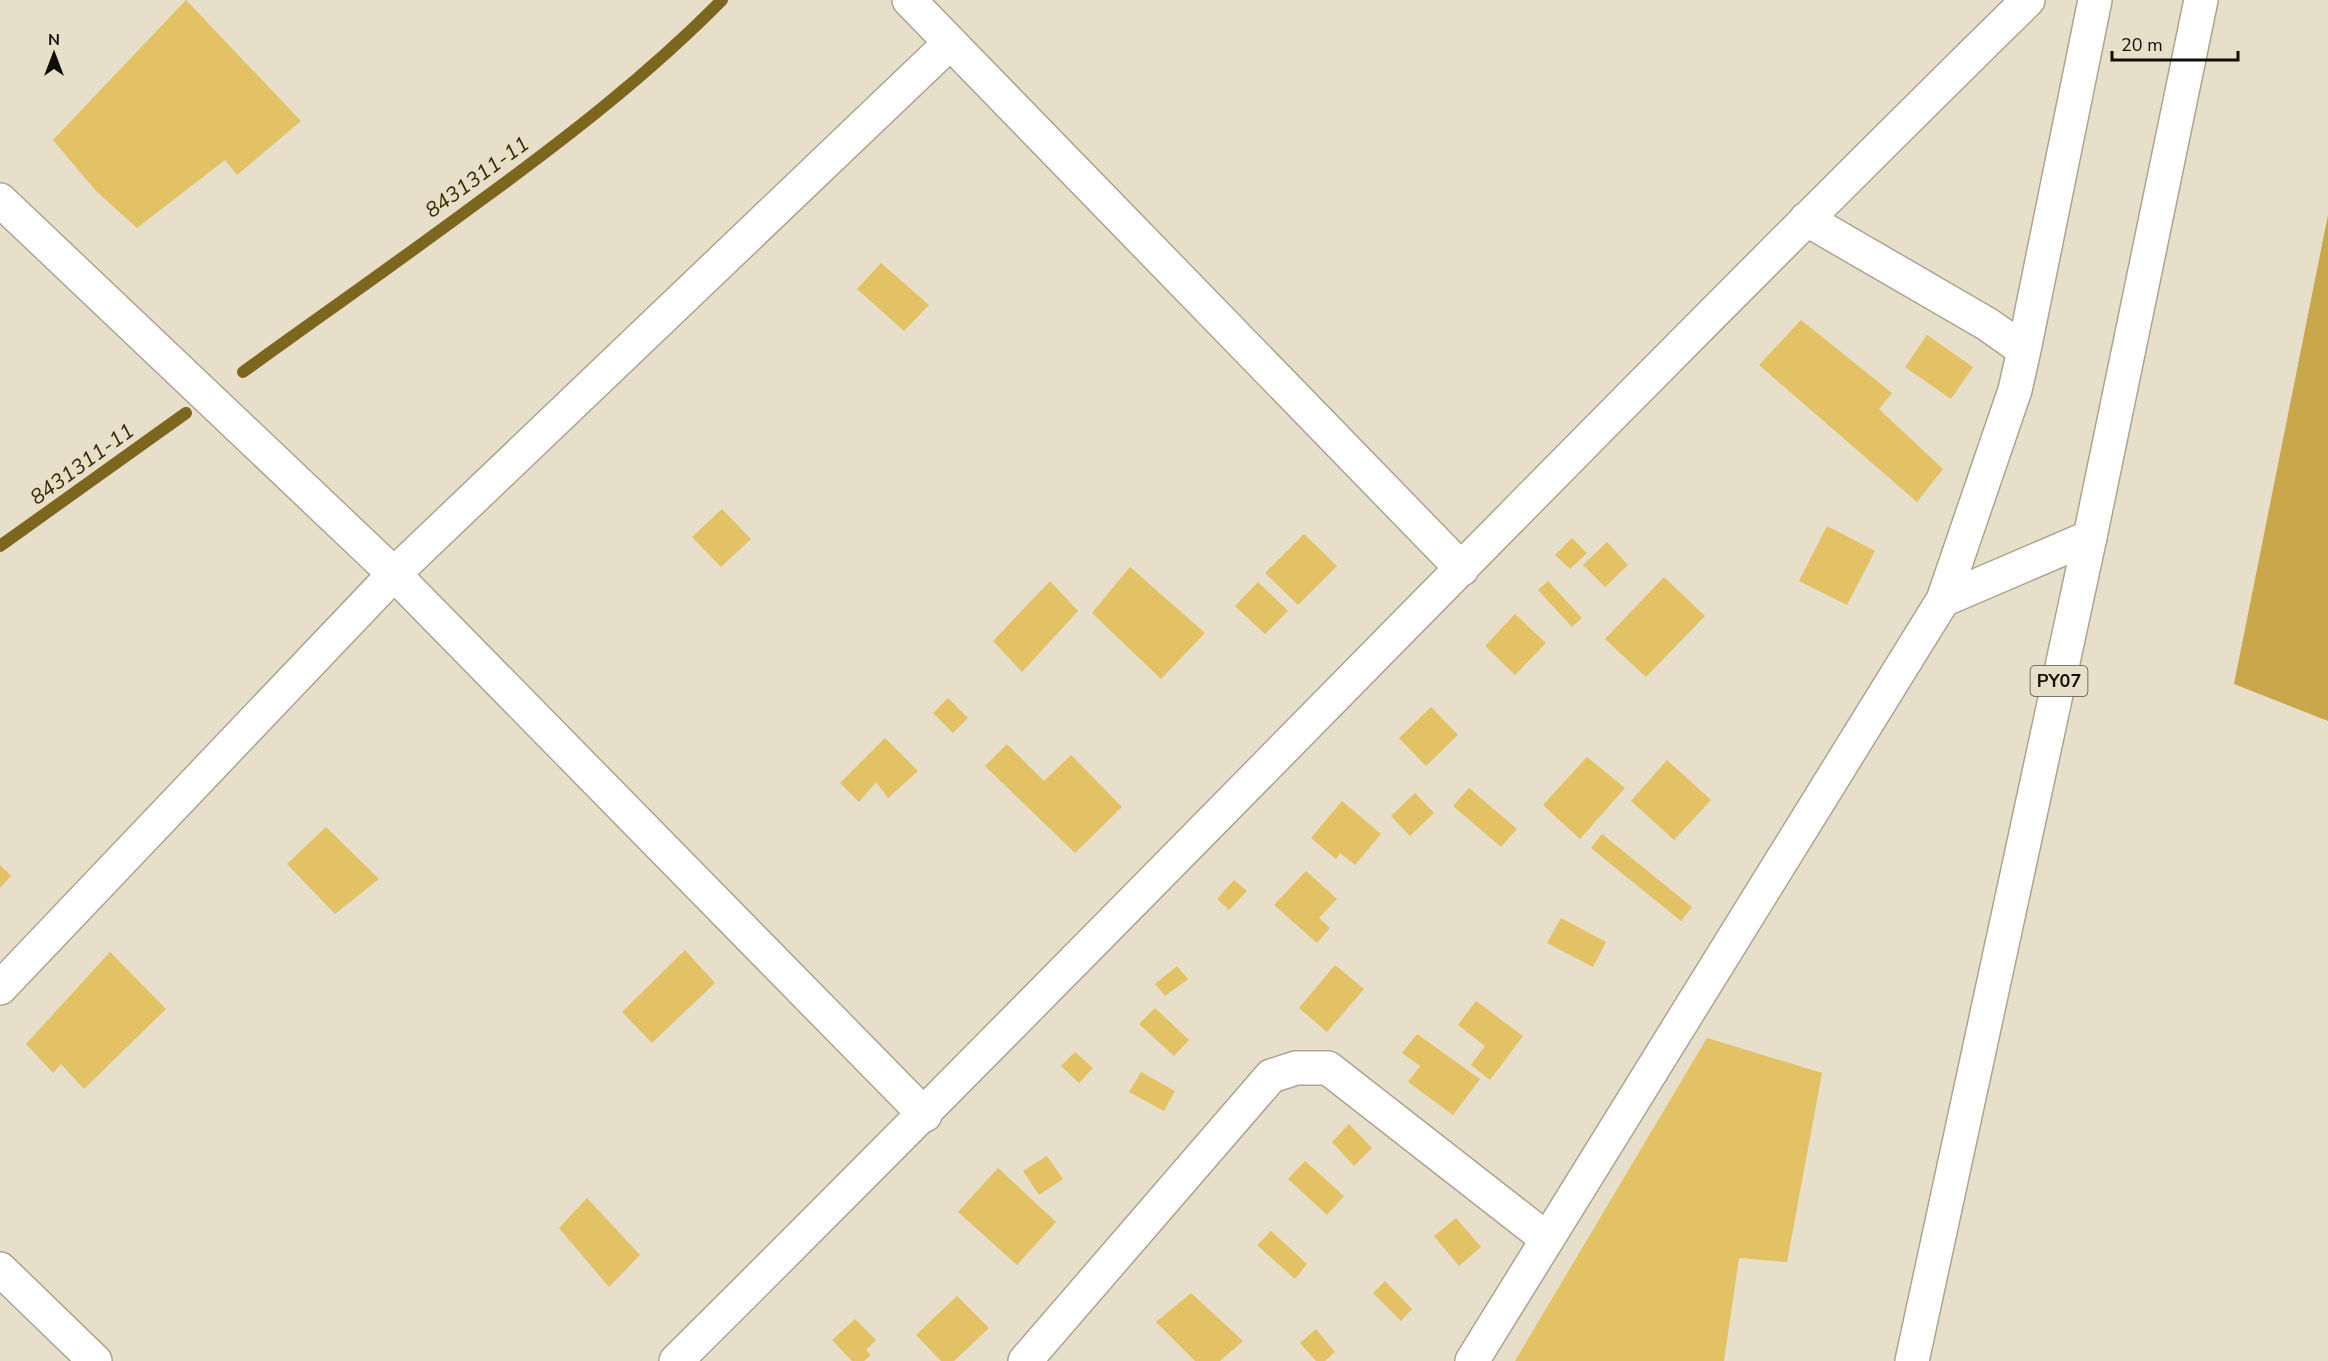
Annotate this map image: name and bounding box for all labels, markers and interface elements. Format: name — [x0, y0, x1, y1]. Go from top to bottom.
north arrow — [24, 24, 84, 84]
scale bar — [2112, 24, 2238, 62]
text: N — [48, 29, 60, 51]
text: 20 m — [2121, 33, 2163, 57]
water label: 8431311-11 — [419, 130, 535, 224]
water label: 8431311-11 — [24, 417, 140, 511]
road number: PY07 — [2030, 666, 2088, 696]

